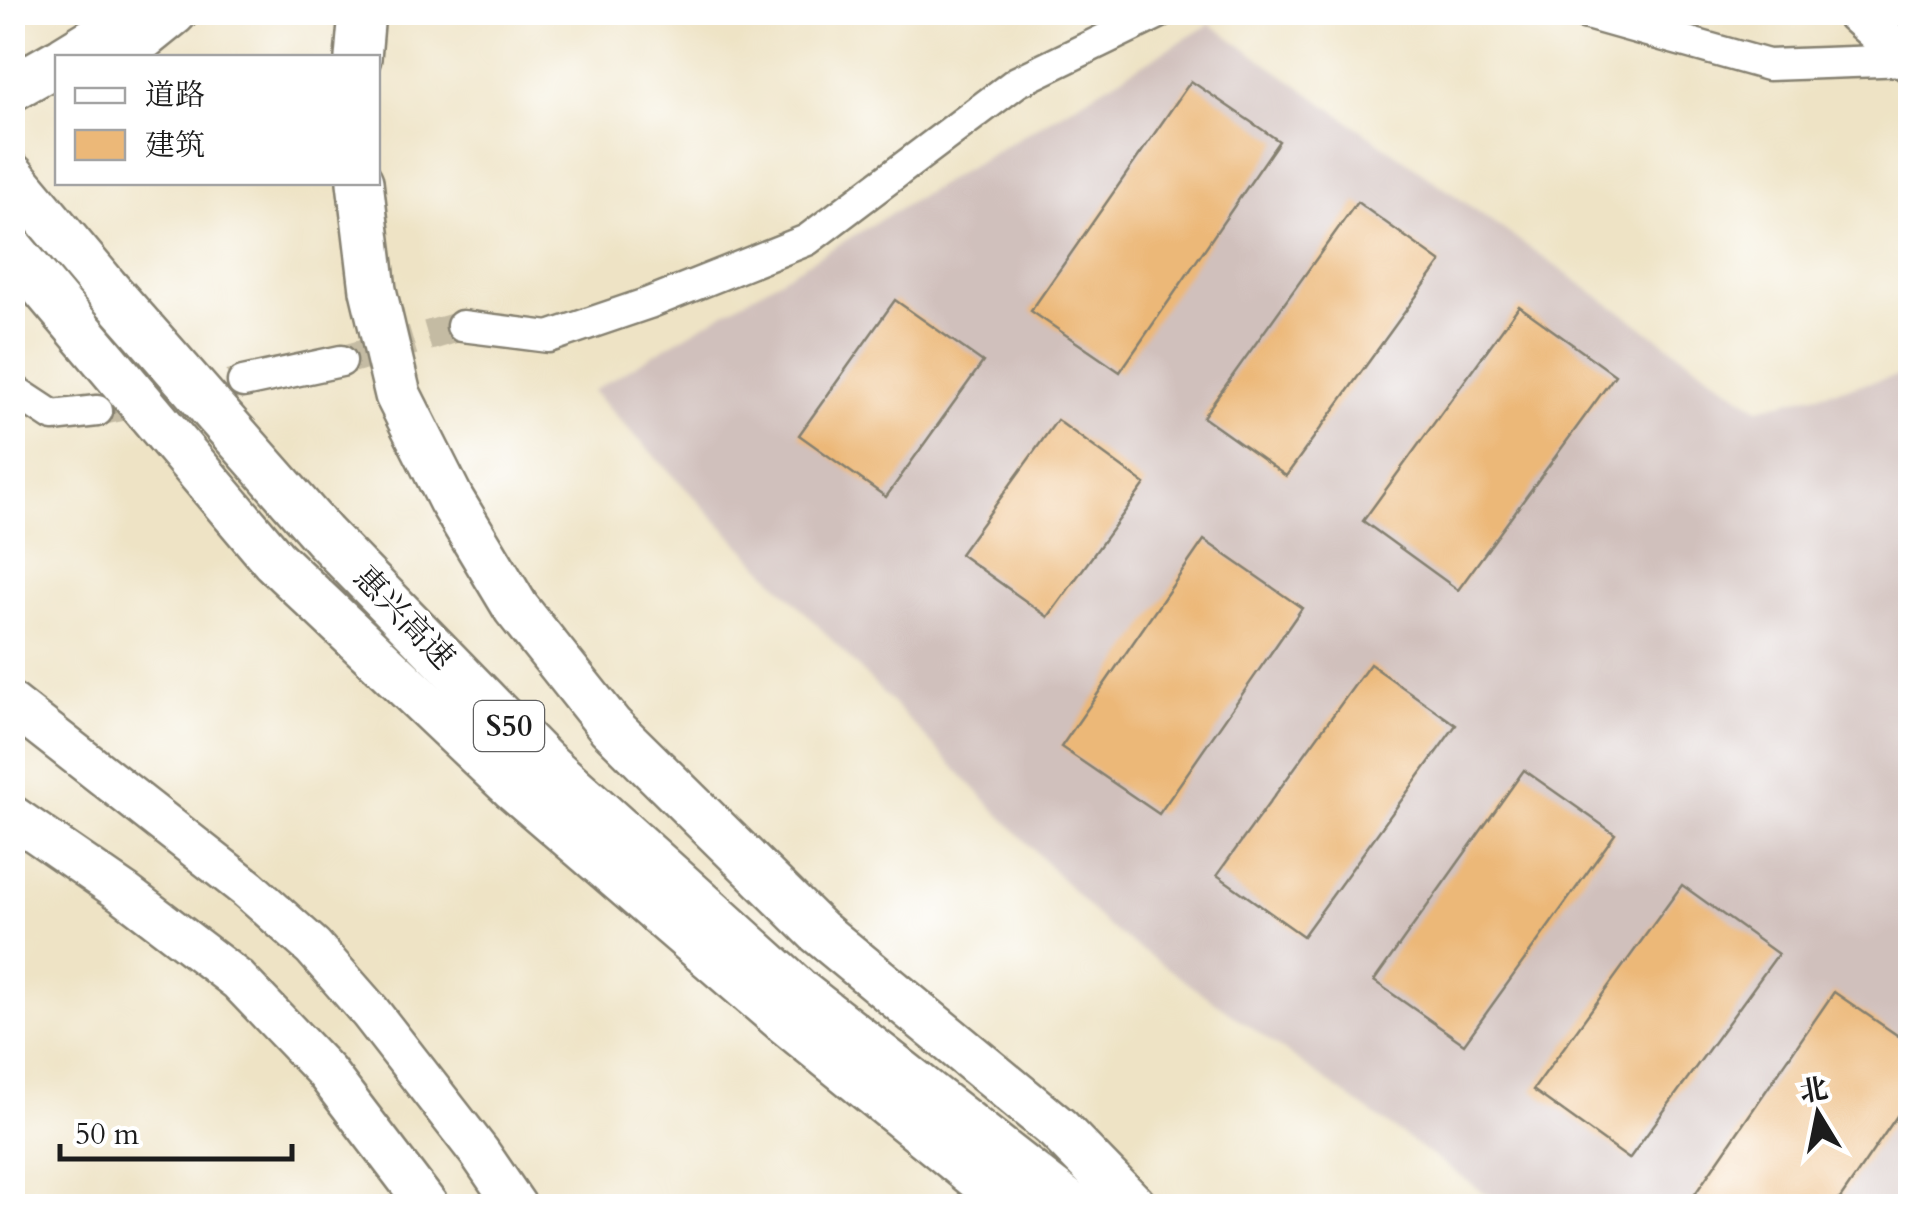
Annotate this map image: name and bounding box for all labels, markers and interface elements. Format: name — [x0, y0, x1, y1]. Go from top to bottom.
legend — [55, 55, 380, 185]
text: 道路 — [145, 75, 205, 116]
text: 建筑 — [145, 125, 205, 166]
street label: 惠兴高速 — [344, 557, 464, 679]
road number: S50 — [474, 701, 544, 751]
north arrow — [1768, 1064, 1868, 1164]
text: 北 — [1797, 1069, 1831, 1112]
scale bar — [60, 1099, 292, 1161]
text: 50 m — [75, 1114, 140, 1155]

